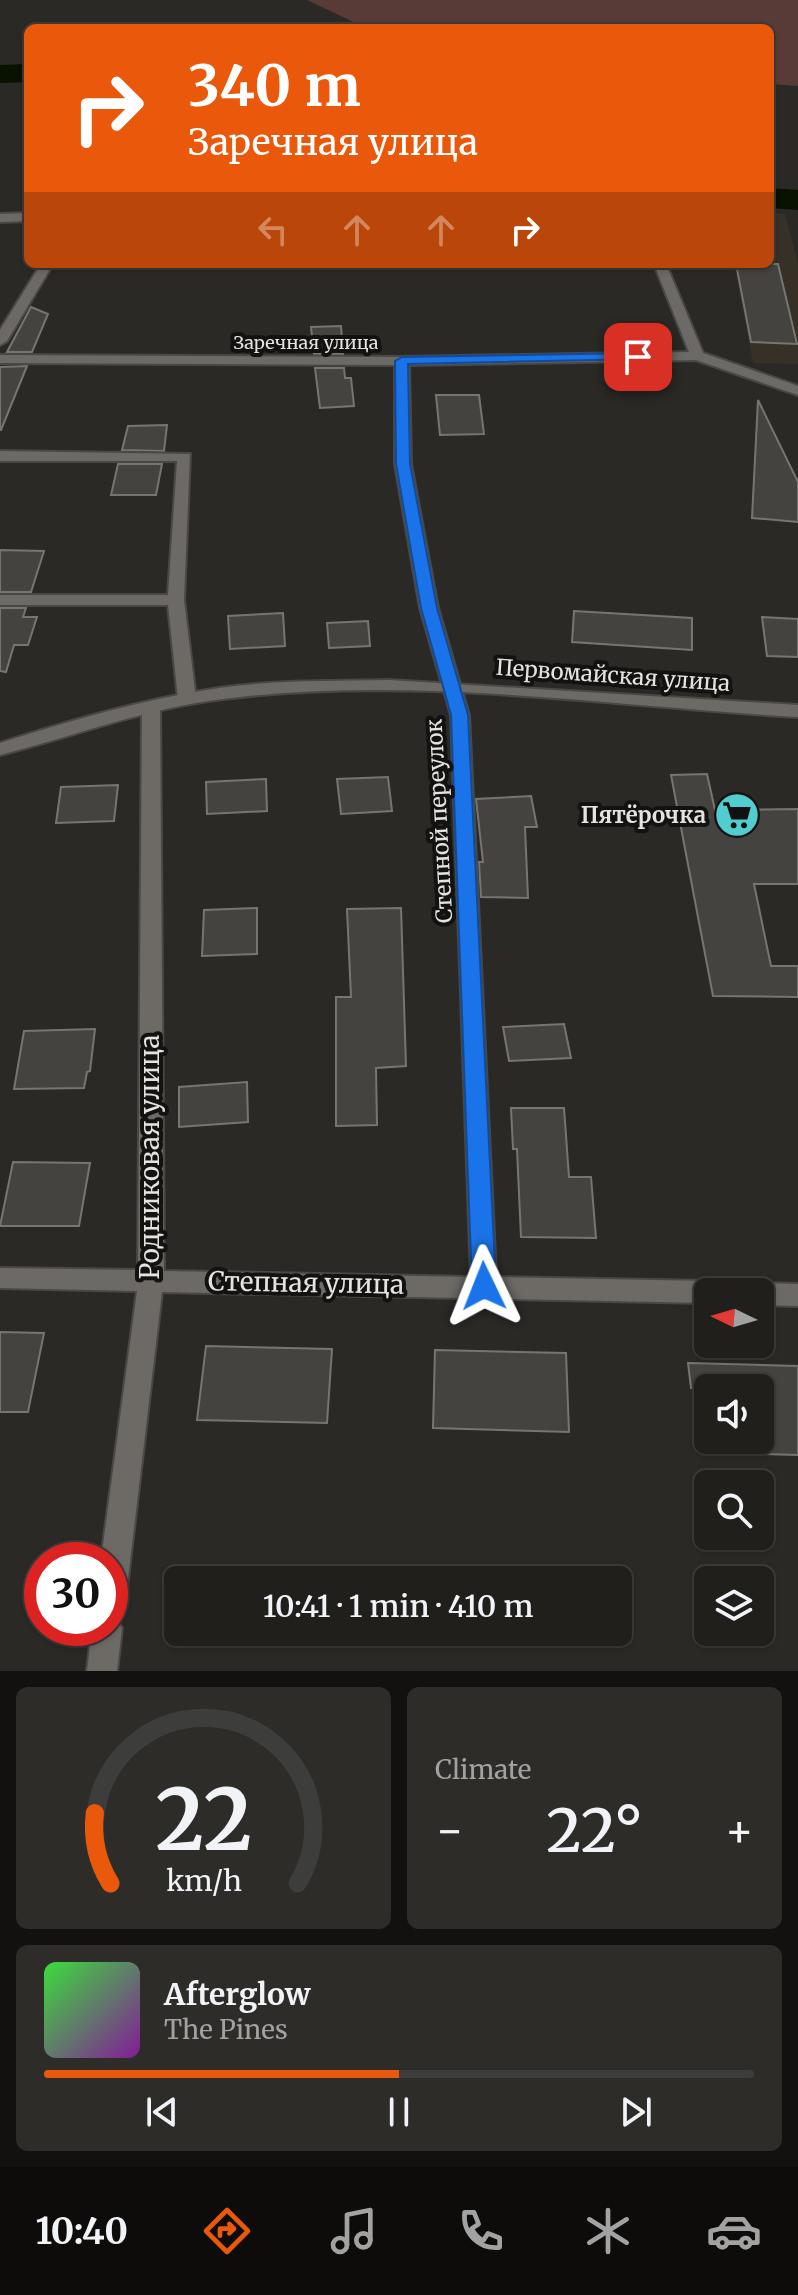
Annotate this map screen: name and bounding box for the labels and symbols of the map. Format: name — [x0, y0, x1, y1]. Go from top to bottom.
pin — [604, 323, 672, 391]
street label: Заречная улица — [233, 331, 379, 354]
street label: Первомайская улица — [495, 653, 731, 697]
street label: Степной переулок — [420, 718, 458, 924]
supermarket icon: Пятёрочка — [713, 791, 761, 839]
place label: Пятёрочка — [581, 801, 706, 829]
street label: Родниковая улица — [133, 1034, 166, 1280]
position arrow — [442, 1244, 526, 1328]
street label: Степная улица — [208, 1264, 404, 1301]
north arrow — [694, 1278, 774, 1358]
speed limit sign: 30 — [24, 1542, 128, 1646]

